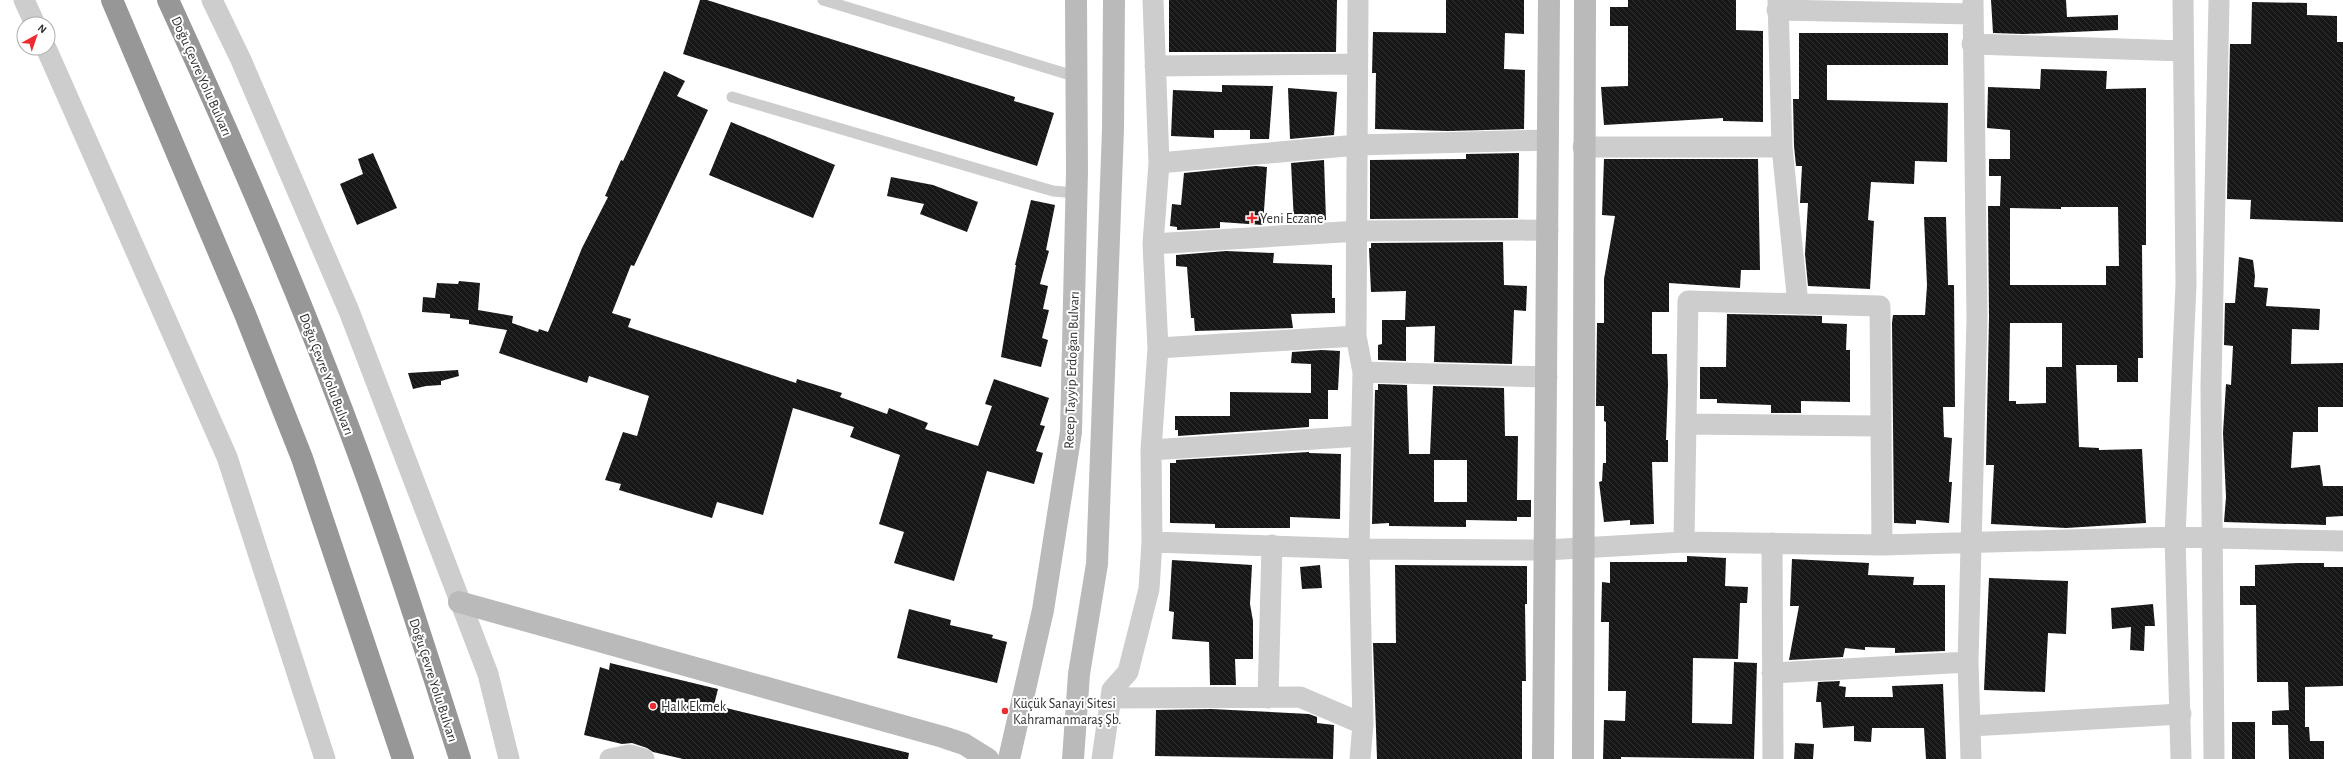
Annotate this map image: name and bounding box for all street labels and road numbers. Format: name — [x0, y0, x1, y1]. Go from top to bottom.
street label: Doğu Çevre Yolu Bulvarı — [168, 15, 234, 138]
street label: Recep Tayyip Erdoğan Bulvarı — [1062, 291, 1082, 449]
street label: Doğu Çevre Yolu Bulvarı — [296, 312, 356, 437]
street label: Doğu Çevre Yolu Bulvarı — [406, 617, 460, 744]

